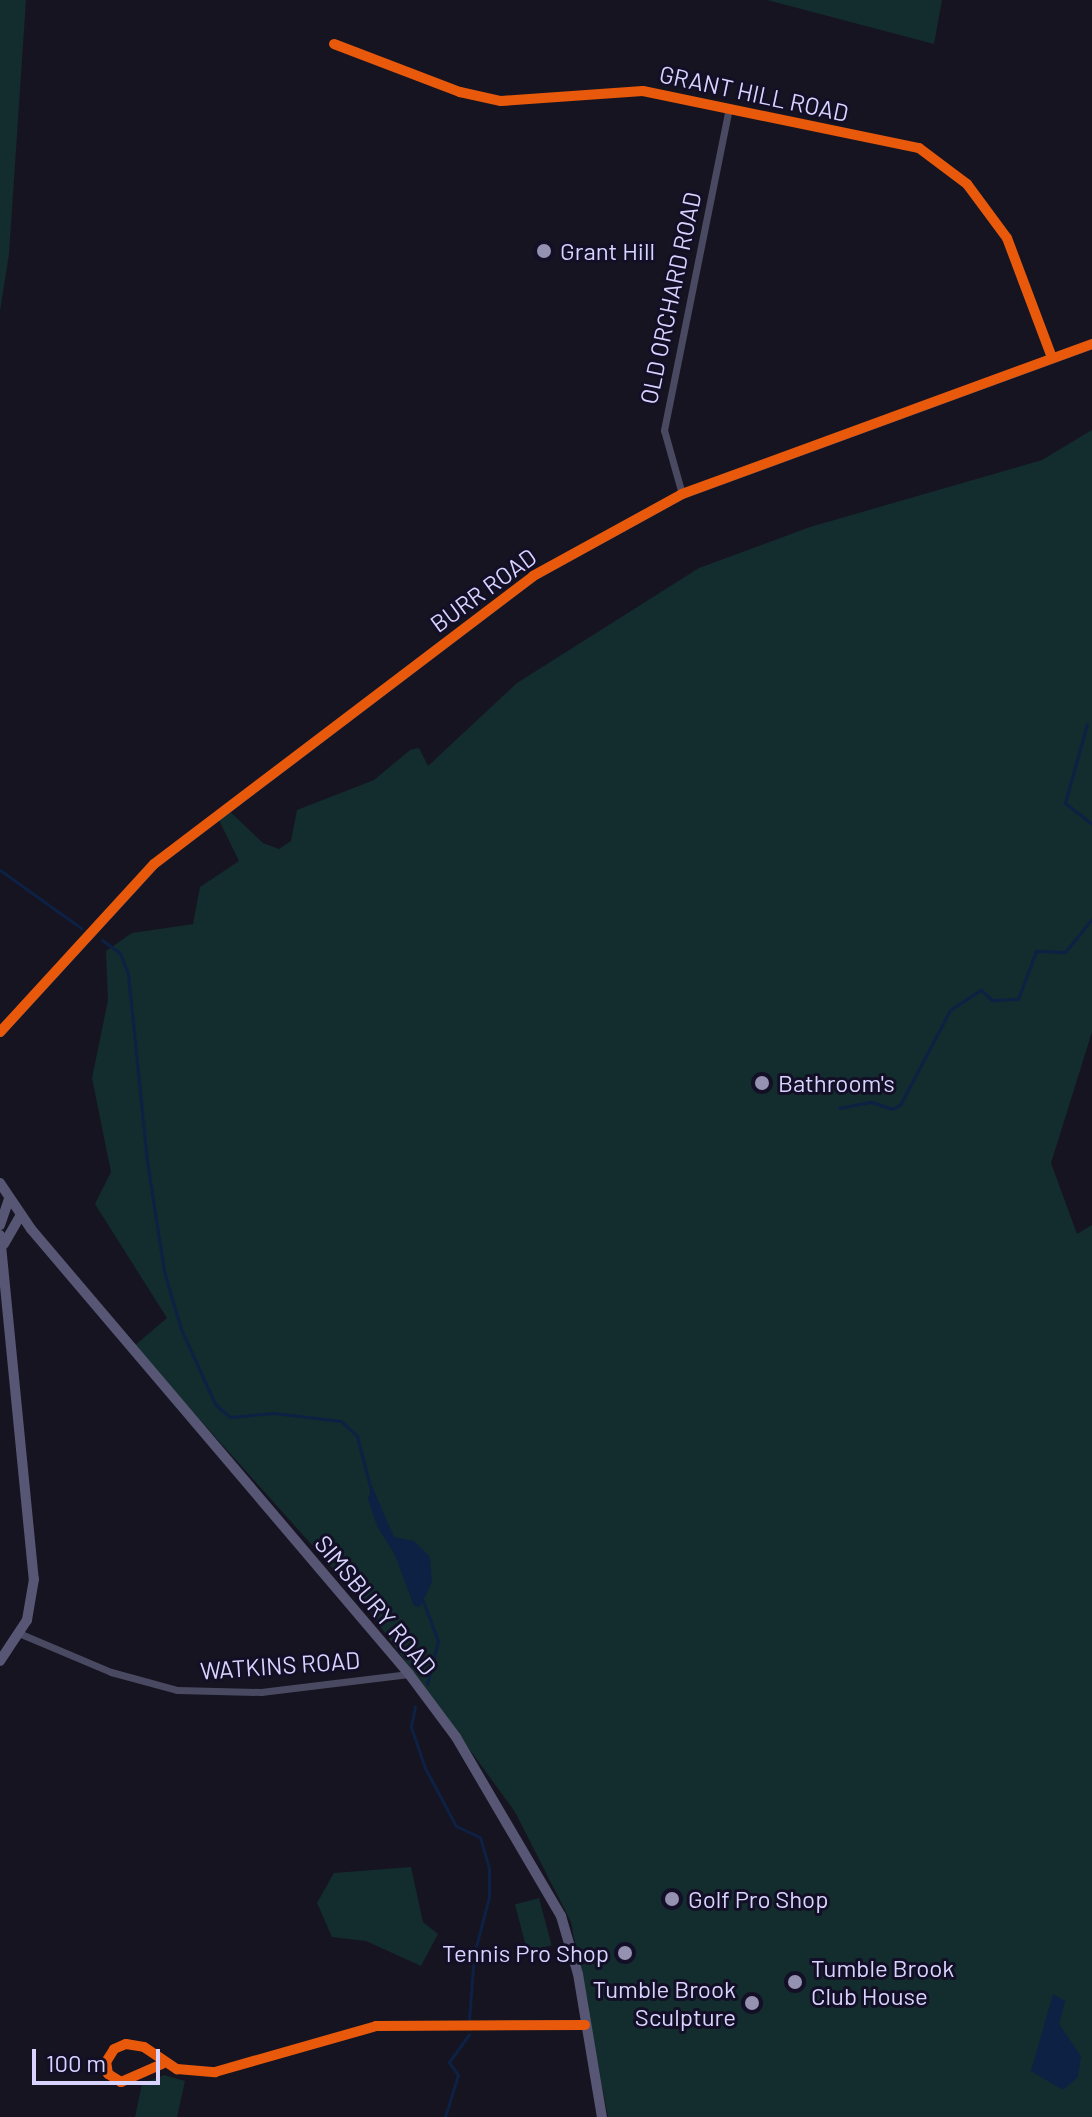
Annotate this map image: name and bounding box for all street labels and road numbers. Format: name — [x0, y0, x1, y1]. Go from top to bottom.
street label: GRANT HILL ROAD — [657, 59, 851, 127]
street label: OLD ORCHARD ROAD — [633, 189, 707, 407]
street label: BURR ROAD — [424, 542, 542, 638]
street label: SIMSBURY ROAD — [309, 1529, 443, 1681]
street label: WATKINS ROAD — [199, 1645, 361, 1685]

